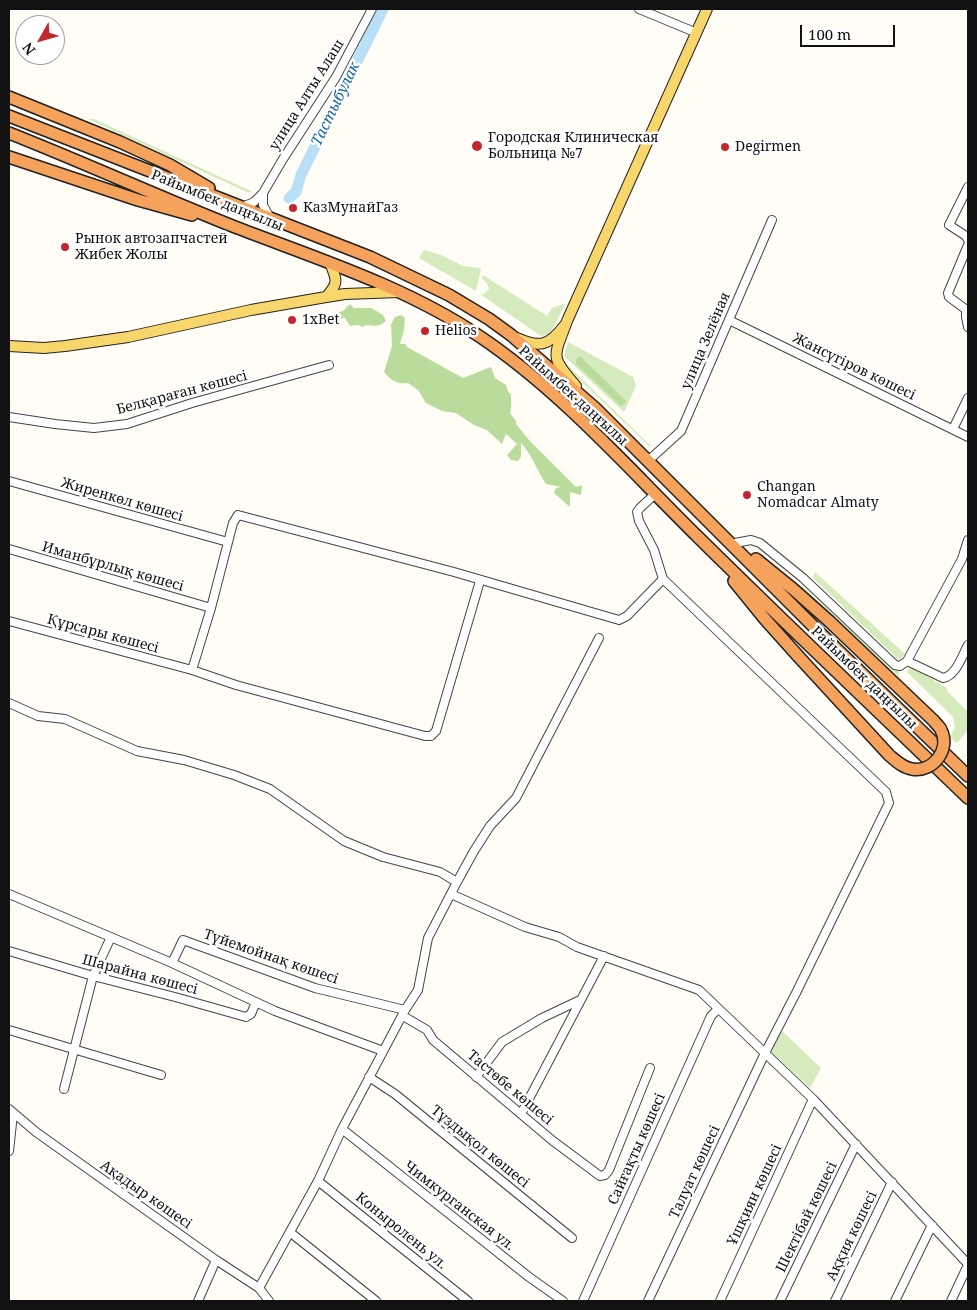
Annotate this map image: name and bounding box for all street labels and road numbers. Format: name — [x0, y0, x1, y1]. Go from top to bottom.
street label: улица Алты Алаш — [266, 36, 348, 154]
street label: Райымбек даңғылы — [149, 167, 285, 235]
street label: улица Зелёная — [678, 290, 734, 392]
street label: Жансүгіров көшесі — [790, 330, 918, 404]
street label: Райымбек даңғылы — [515, 343, 631, 449]
street label: Белқараған көшесі — [115, 367, 249, 419]
street label: Жиренкөл көшесі — [59, 475, 185, 525]
street label: Иманбұрлық көшесі — [40, 539, 186, 595]
street label: Құрсары көшесі — [45, 611, 161, 657]
street label: Райымбек даңғылы — [808, 623, 920, 733]
street label: Түйемойнақ көшесі — [201, 926, 341, 988]
street label: Шарайна көшесі — [80, 951, 200, 999]
street label: Тастөбе көшесі — [464, 1047, 556, 1129]
street label: Сайғақты көшесі — [605, 1090, 669, 1208]
street label: Тұздықол көшесі — [427, 1102, 533, 1192]
street label: Талуат көшесі — [666, 1123, 724, 1221]
street label: Ұшқиян көшесі — [724, 1142, 786, 1248]
street label: Ақадыр көшесі — [97, 1157, 195, 1233]
street label: Чимкурганская ул. — [400, 1158, 518, 1254]
street label: Шектібай көшесі — [773, 1159, 841, 1275]
street label: Аққия көшесі — [823, 1188, 881, 1284]
street label: Коныролень ул. — [352, 1189, 450, 1273]

